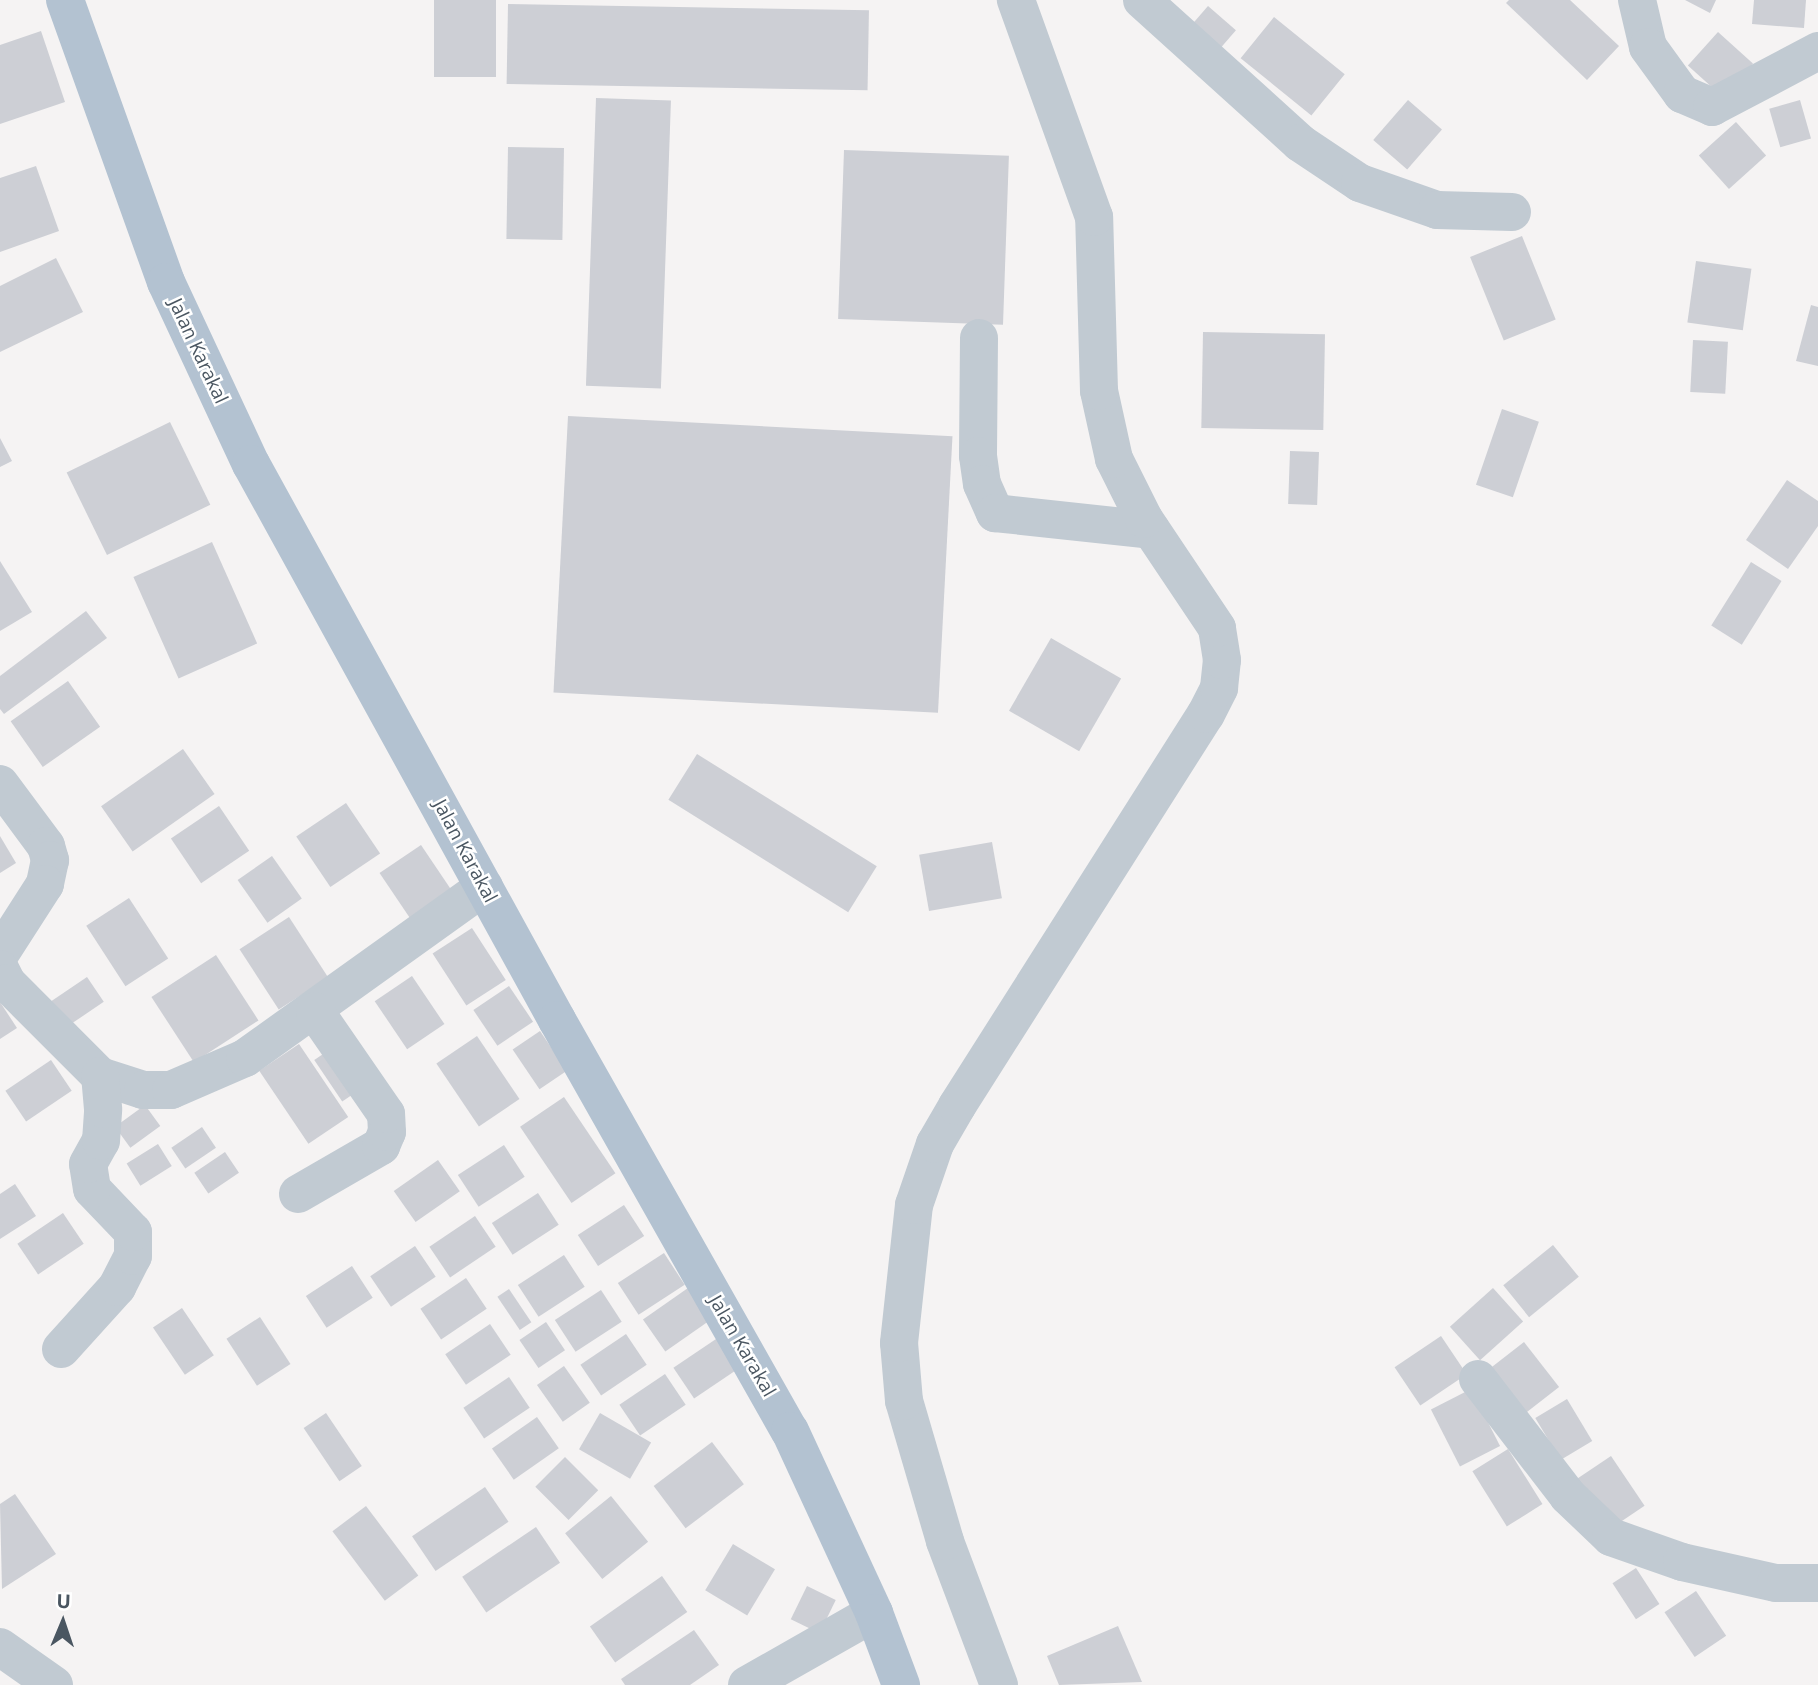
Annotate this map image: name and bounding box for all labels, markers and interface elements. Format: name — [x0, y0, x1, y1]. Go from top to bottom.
street label: Jalan Karakal — [164, 295, 232, 407]
street label: Jalan Karakal — [428, 796, 502, 906]
street label: Jalan Karakal — [704, 1291, 780, 1401]
north arrow — [28, 1587, 98, 1657]
text: U — [56, 1588, 71, 1614]

